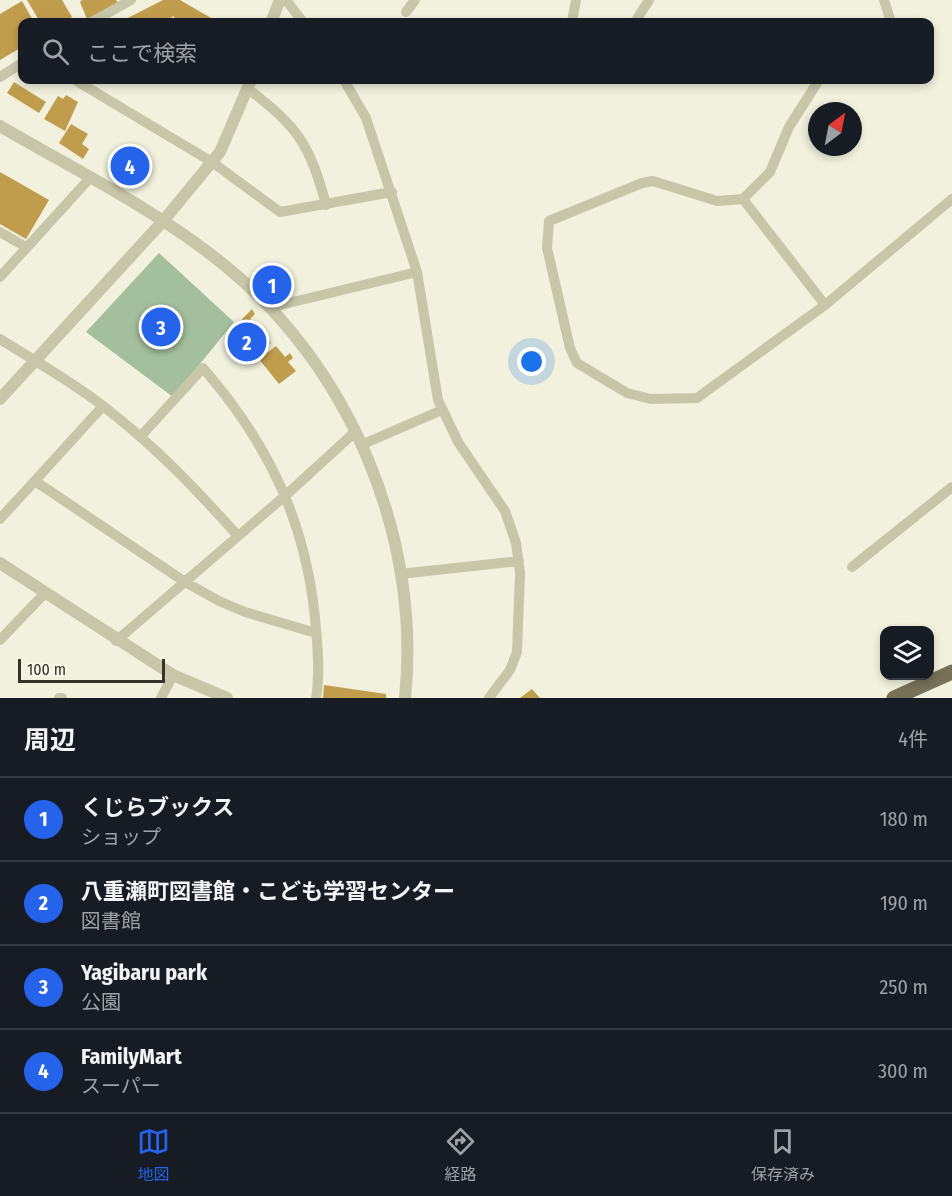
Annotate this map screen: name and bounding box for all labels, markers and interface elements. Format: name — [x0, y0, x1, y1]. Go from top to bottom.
search box — [18, 18, 934, 84]
icon: search — [39, 35, 72, 68]
text: ここで検索 — [87, 40, 197, 67]
north arrow — [808, 102, 862, 156]
pin: 4 — [110, 144, 150, 188]
pin: 1 — [252, 262, 292, 308]
pin: 3 — [142, 304, 180, 350]
pin: 2 — [228, 320, 266, 364]
your location — [517, 347, 546, 376]
map controls — [880, 626, 934, 680]
button: layers — [880, 626, 934, 680]
scale bar — [18, 656, 165, 684]
text: 100 m — [27, 660, 66, 679]
text: 周辺 — [24, 725, 76, 756]
text: 4件 — [898, 727, 928, 751]
text: くじらブックス — [81, 794, 234, 821]
text: 1 — [39, 807, 48, 831]
text: 180 m — [880, 807, 928, 831]
text: ショップ — [81, 825, 161, 849]
text: 八重瀬町図書館・こども学習センター — [81, 878, 455, 905]
text: 2 — [39, 891, 48, 915]
text: 190 m — [880, 891, 928, 915]
text: 図書館 — [81, 909, 141, 933]
text: Yagibaru park — [81, 959, 207, 986]
text: 3 — [39, 975, 48, 999]
text: 250 m — [880, 975, 928, 999]
text: 公園 — [81, 990, 121, 1014]
text: FamilyMart — [81, 1043, 182, 1070]
text: 4 — [38, 1059, 49, 1083]
text: 300 m — [878, 1059, 928, 1083]
text: スーパー — [81, 1074, 161, 1098]
tab: 地図 — [137, 1125, 170, 1185]
tab: 経路 — [444, 1125, 477, 1185]
tab: 保存済み — [751, 1125, 815, 1185]

